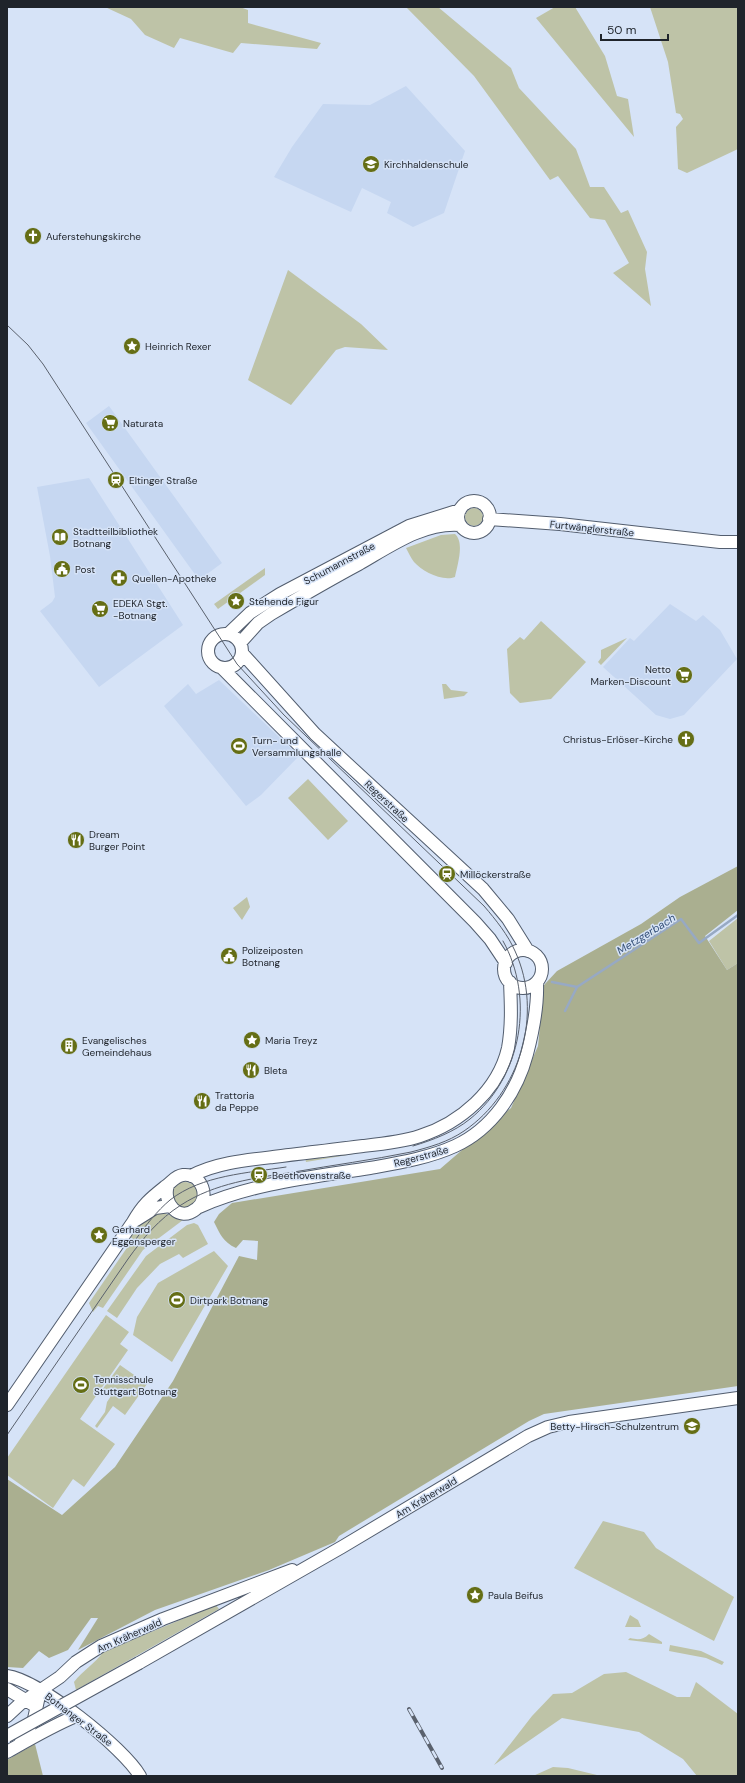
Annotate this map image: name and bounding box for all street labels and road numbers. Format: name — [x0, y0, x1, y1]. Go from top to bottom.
street label: Furtwänglerstraße — [549, 518, 635, 539]
street label: Schumannstraße — [301, 539, 377, 588]
street label: Regerstraße — [362, 777, 412, 825]
street label: Regerstraße — [392, 1143, 450, 1170]
street label: Am Kräherwald — [393, 1474, 459, 1521]
street label: Am Kräherwald — [95, 1615, 164, 1656]
street label: Botnanger Straße — [42, 1690, 115, 1749]

